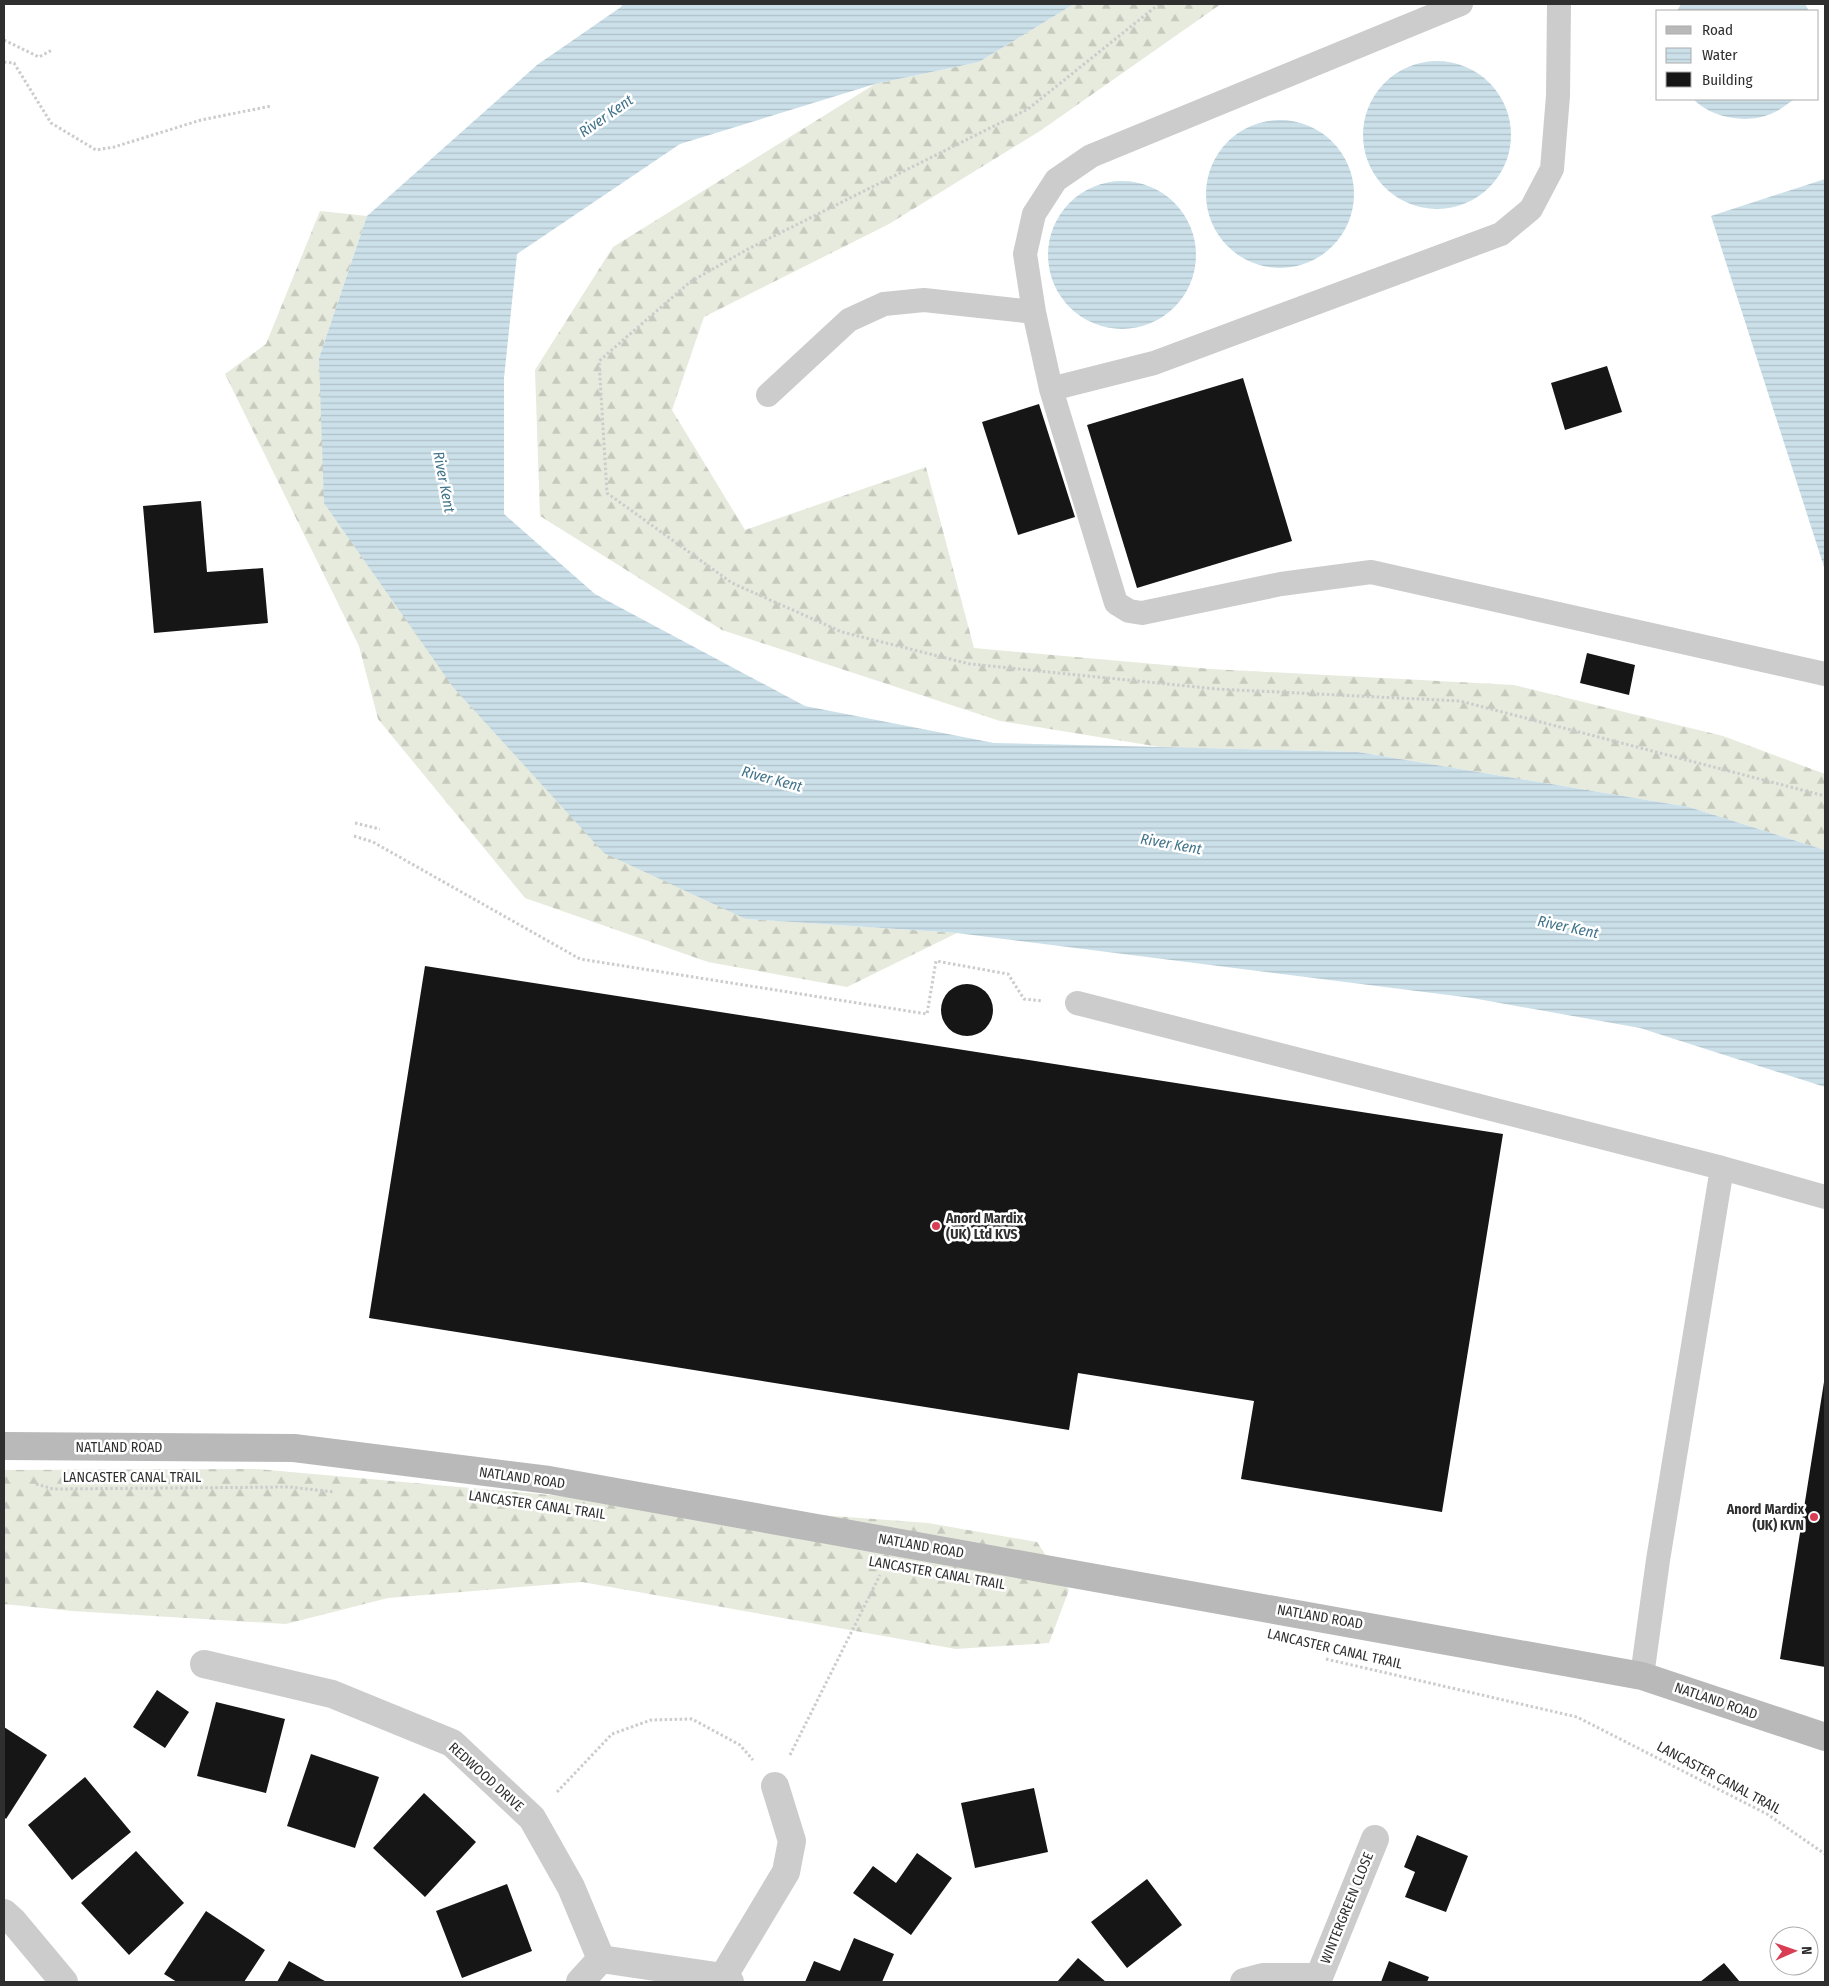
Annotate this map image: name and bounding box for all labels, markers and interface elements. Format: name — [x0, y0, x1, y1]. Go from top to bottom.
legend — [1656, 10, 1819, 100]
text: Road — [1702, 21, 1733, 39]
text: Water — [1702, 46, 1738, 64]
text: Building — [1702, 71, 1753, 89]
water label: River Kent — [575, 91, 637, 141]
water label: River Kent — [429, 450, 459, 514]
water label: River Kent — [740, 762, 804, 796]
water label: River Kent — [1139, 830, 1203, 858]
water label: River Kent — [1536, 912, 1600, 942]
place label: Anord Mardix (UK) Ltd KVS — [945, 1210, 1024, 1243]
marker: Anord Mardix (UK) Ltd KVS — [930, 1220, 942, 1232]
street label: NATLAND ROAD — [76, 1439, 162, 1456]
street label: NATLAND ROAD — [478, 1464, 566, 1492]
street label: LANCASTER CANAL TRAIL — [63, 1469, 201, 1486]
street label: LANCASTER CANAL TRAIL — [467, 1487, 607, 1523]
place label: Anord Mardix (UK) KVN — [1726, 1501, 1804, 1534]
marker: Anord Mardix (UK) KVN — [1808, 1511, 1820, 1523]
street label: NATLAND ROAD — [877, 1530, 965, 1562]
street label: LANCASTER CANAL TRAIL — [867, 1553, 1007, 1593]
street label: NATLAND ROAD — [1276, 1601, 1364, 1633]
street label: LANCASTER CANAL TRAIL — [1266, 1625, 1404, 1673]
street label: NATLAND ROAD — [1672, 1679, 1760, 1723]
street label: LANCASTER CANAL TRAIL — [1654, 1738, 1784, 1818]
street label: REDWOOD DRIVE — [445, 1739, 527, 1815]
street label: WINTERGREEN CLOSE — [1317, 1849, 1377, 1966]
north arrow — [1769, 1926, 1819, 1976]
text: N — [1798, 1946, 1815, 1955]

